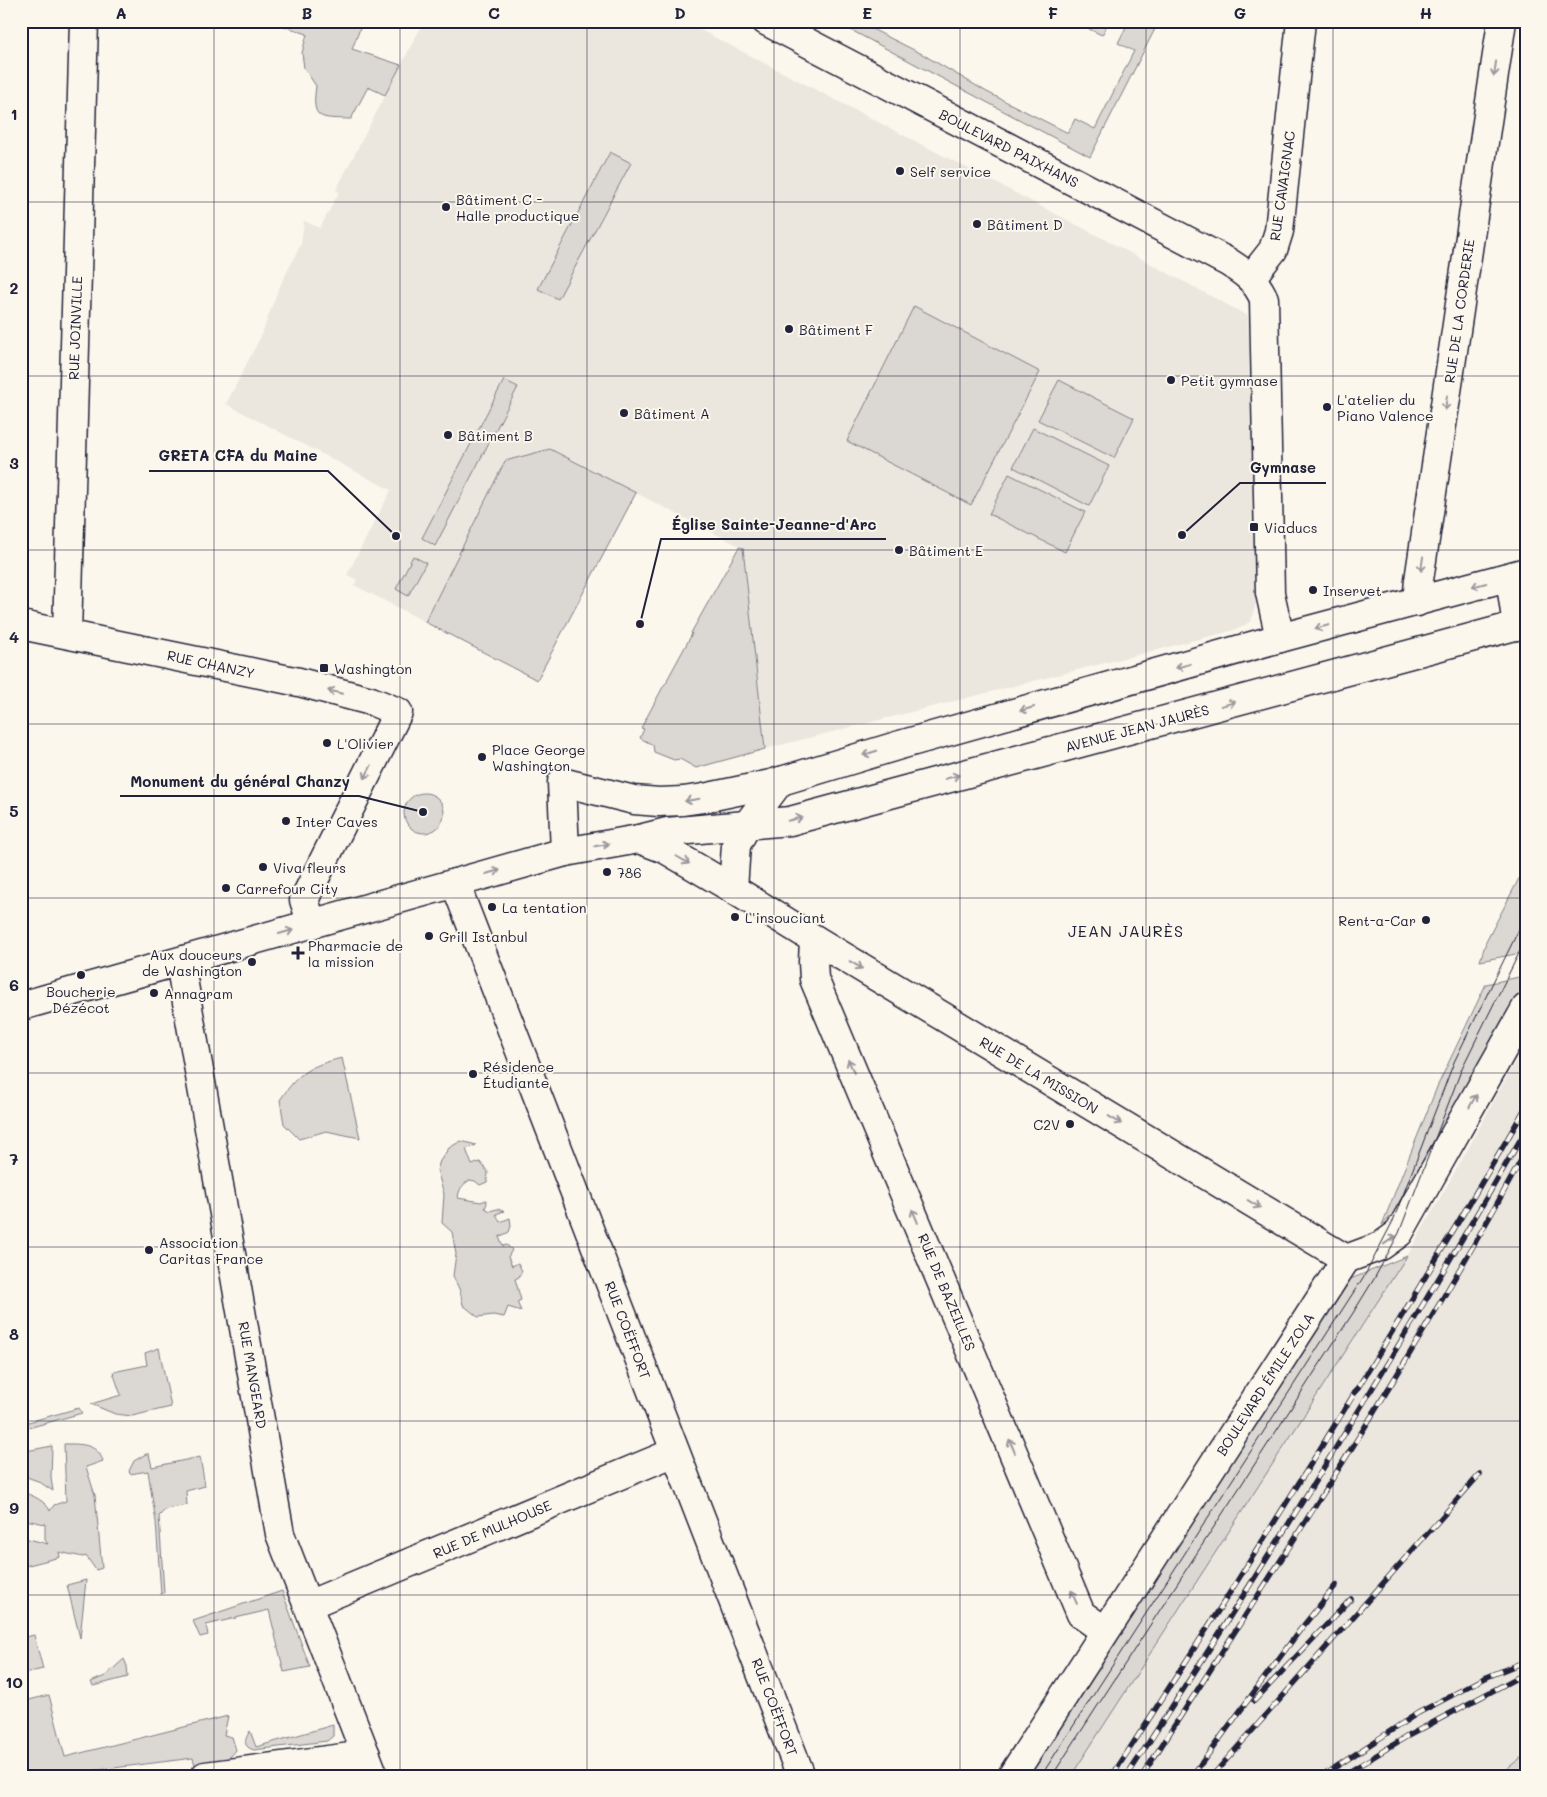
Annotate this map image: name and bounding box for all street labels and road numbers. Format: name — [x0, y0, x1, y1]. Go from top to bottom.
street label: BOULEVARD PAIXHANS — [936, 104, 1082, 192]
street label: RUE CAVAIGNAC — [1265, 130, 1299, 242]
street label: RUE DE LA CORDERIE — [1439, 238, 1479, 384]
street label: RUE JOINVILLE — [64, 276, 86, 380]
street label: RUE CHANZY — [165, 645, 257, 683]
street label: AVENUE JEAN JAURÈS — [1063, 700, 1211, 756]
street label: RUE DE LA MISSION — [976, 1032, 1102, 1118]
street label: RUE DE BAZEILLES — [914, 1231, 980, 1354]
street label: RUE COËFFORT — [601, 1278, 655, 1382]
street label: BOULEVARD ÉMILE ZOLA — [1212, 1309, 1318, 1459]
street label: RUE MANGEARD — [234, 1320, 272, 1430]
street label: RUE DE MULHOUSE — [430, 1495, 554, 1563]
street label: RUE COËFFORT — [748, 1655, 802, 1759]

